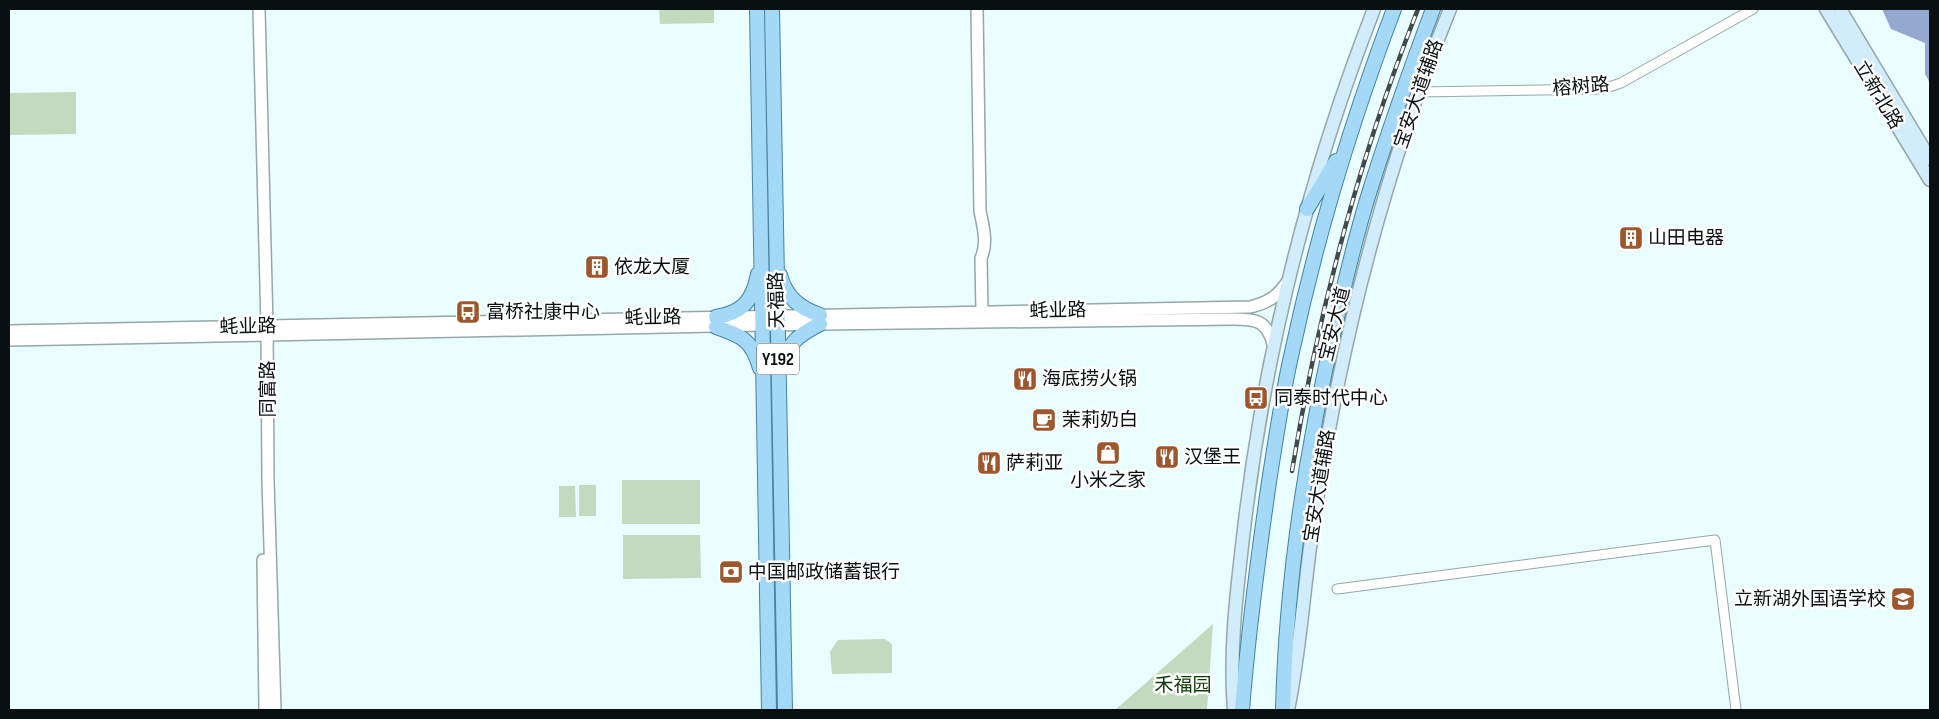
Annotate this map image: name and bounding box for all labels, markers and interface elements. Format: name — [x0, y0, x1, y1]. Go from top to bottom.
street label: 宝安大道辅路 — [1390, 36, 1448, 152]
street label: 立新北路 — [1849, 56, 1907, 134]
street label: 榕树路 — [1552, 73, 1610, 101]
building icon: 山田电器 — [1618, 225, 1644, 251]
place label: 山田电器 — [1648, 227, 1724, 250]
building icon: 依龙大厦 — [584, 254, 610, 280]
place label: 依龙大厦 — [614, 256, 690, 279]
street label: 天福路 — [765, 271, 789, 329]
street label: 宝安大道 — [1315, 284, 1355, 364]
bus stop icon: 富桥社康中心 — [455, 299, 481, 325]
street label: 蚝业路 — [1029, 299, 1087, 323]
place label: 富桥社康中心 — [486, 301, 600, 324]
street label: 蚝业路 — [624, 306, 682, 330]
street label: 蚝业路 — [219, 315, 277, 339]
road number: Y192 — [757, 344, 799, 374]
street label: 同富路 — [257, 360, 280, 418]
restaurant icon: 海底捞火锅 — [1012, 366, 1038, 392]
place label: 海底捞火锅 — [1042, 368, 1137, 391]
bus stop icon: 同泰时代中心 — [1243, 385, 1269, 411]
place label: 同泰时代中心 — [1274, 387, 1388, 410]
cafe icon: 茉莉奶白 — [1031, 407, 1057, 433]
place label: 茉莉奶白 — [1062, 409, 1138, 432]
street label: 宝安大道辅路 — [1300, 428, 1340, 544]
shop icon: 小米之家 — [1095, 440, 1121, 466]
restaurant icon: 汉堡王 — [1154, 444, 1180, 470]
place label: 汉堡王 — [1184, 446, 1241, 469]
restaurant icon: 萨莉亚 — [976, 450, 1002, 476]
place label: 萨莉亚 — [1006, 452, 1063, 475]
place label: 小米之家 — [1070, 469, 1146, 492]
bank icon: 中国邮政储蓄银行 — [718, 559, 744, 585]
place label: 中国邮政储蓄银行 — [748, 561, 900, 584]
school or university icon: 立新湖外国语学校 — [1890, 586, 1916, 612]
place label: 立新湖外国语学校 — [1734, 588, 1886, 611]
park label: 禾福园 — [1154, 674, 1212, 697]

